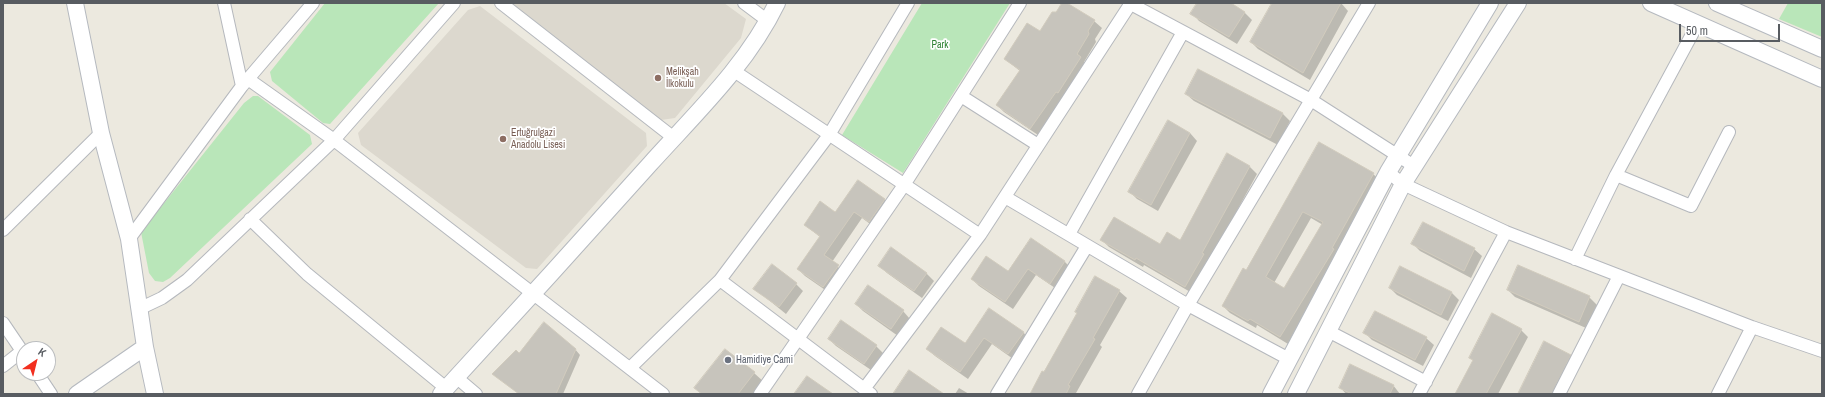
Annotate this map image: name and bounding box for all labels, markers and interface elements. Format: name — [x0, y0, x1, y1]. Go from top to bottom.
scale bar — [1681, 16, 1782, 42]
text: 50 m — [1686, 23, 1708, 39]
park label: Park — [932, 39, 948, 51]
place label: Melikşah İlkokulu — [666, 66, 699, 90]
marker: Melikşah İlkokulu — [653, 73, 663, 83]
place label: Ertuğrulgazi Anadolu Lisesi — [511, 127, 565, 150]
marker: Ertuğrulgazi Anadolu Lisesi — [498, 134, 508, 144]
north arrow — [16, 341, 56, 381]
text: K — [36, 344, 49, 360]
place label: Hamidiye Cami — [736, 354, 793, 366]
marker: Hamidiye Cami — [723, 355, 733, 365]

